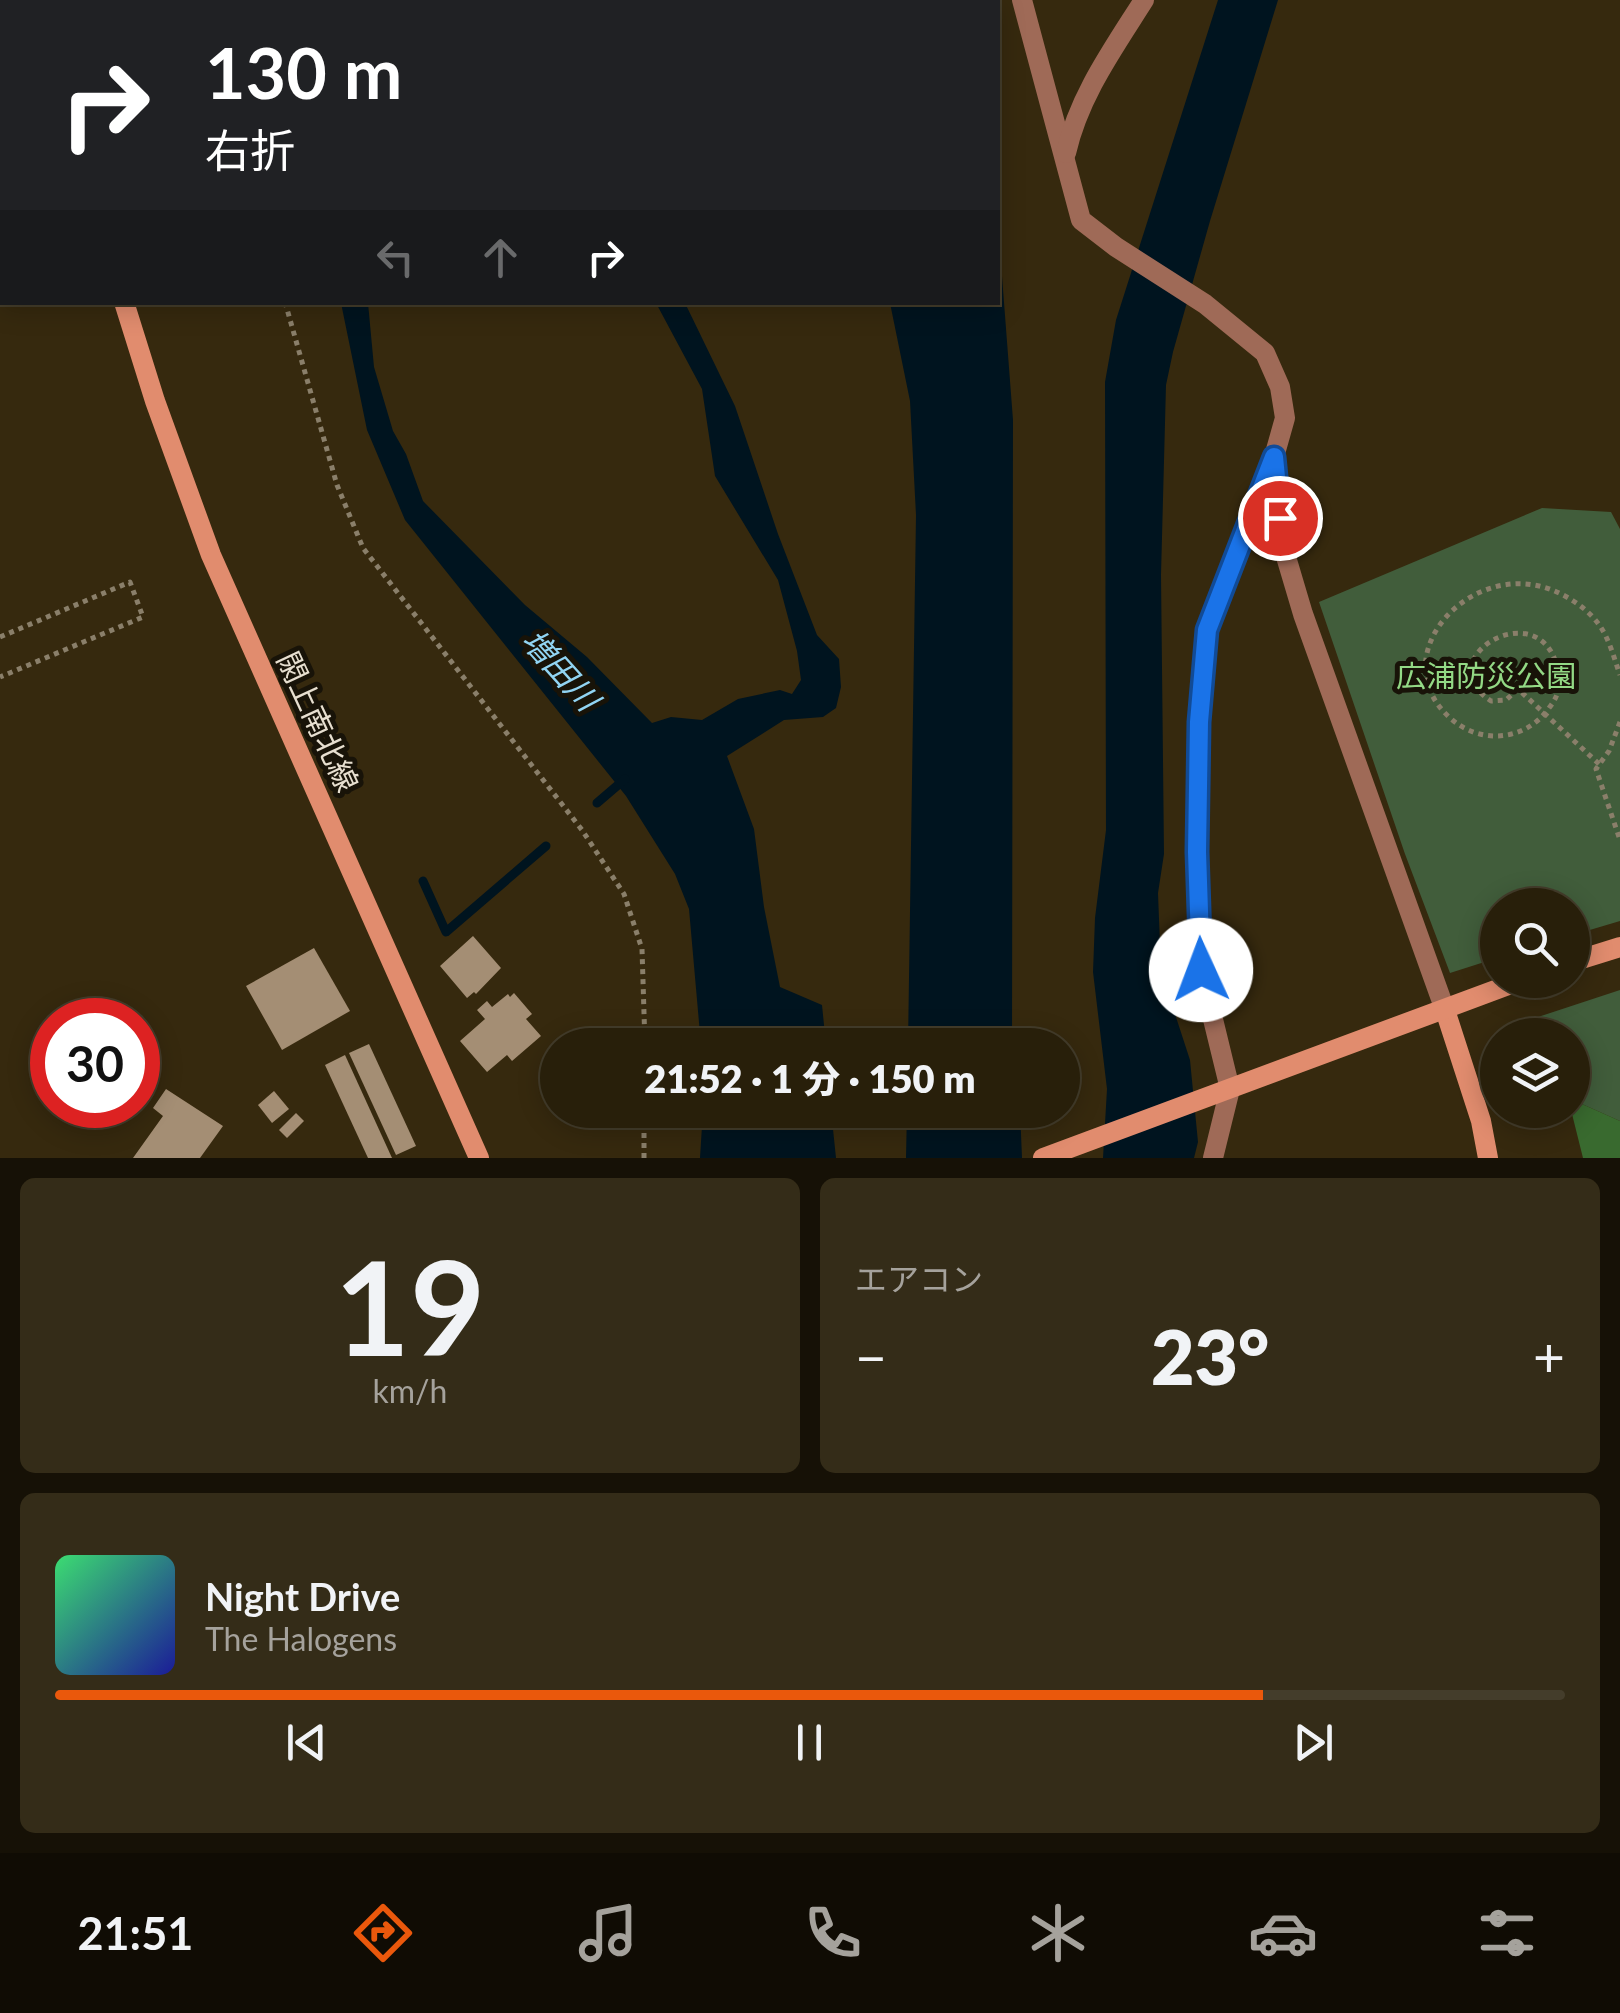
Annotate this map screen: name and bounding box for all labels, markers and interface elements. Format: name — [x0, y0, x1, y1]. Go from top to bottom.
text: 130 m — [205, 30, 402, 114]
icon: right — [40, 40, 170, 170]
text: 右折 — [205, 123, 295, 177]
icon: left — [368, 230, 423, 285]
icon: ahead — [473, 230, 528, 285]
icon: right — [578, 230, 633, 285]
pin — [1238, 476, 1323, 561]
icon: arrive — [1253, 491, 1308, 546]
water label: 増田川 — [514, 620, 610, 720]
street label: 閖上南北線 — [271, 646, 367, 797]
park label: 広浦防災公園 — [1396, 657, 1576, 693]
map controls — [1480, 888, 1590, 1128]
button: search — [1480, 888, 1590, 998]
position arrow — [1149, 918, 1253, 1022]
speed limit sign: 30 — [30, 998, 160, 1128]
button: layers — [1480, 1018, 1590, 1128]
text: 21:52 · 1 分 · 150 m — [644, 1055, 976, 1101]
text: 19 — [335, 1228, 485, 1384]
text: エアコン — [855, 1259, 983, 1298]
text: 23° — [1151, 1311, 1269, 1401]
text: − — [855, 1323, 887, 1389]
text: + — [1533, 1323, 1565, 1389]
text: km/h — [373, 1371, 447, 1410]
text: Night Drive — [205, 1573, 400, 1619]
text: The Halogens — [205, 1619, 397, 1658]
icon: previous — [279, 1715, 334, 1770]
icon: pause — [782, 1715, 837, 1770]
icon: next — [1286, 1715, 1341, 1770]
icon: directions — [348, 1898, 418, 1968]
icon: music — [573, 1898, 643, 1968]
icon: phone — [798, 1898, 868, 1968]
icon: climate — [1023, 1898, 1093, 1968]
icon: car — [1248, 1898, 1318, 1968]
icon: filters — [1472, 1898, 1542, 1968]
text: 21:51 — [77, 1906, 193, 1960]

